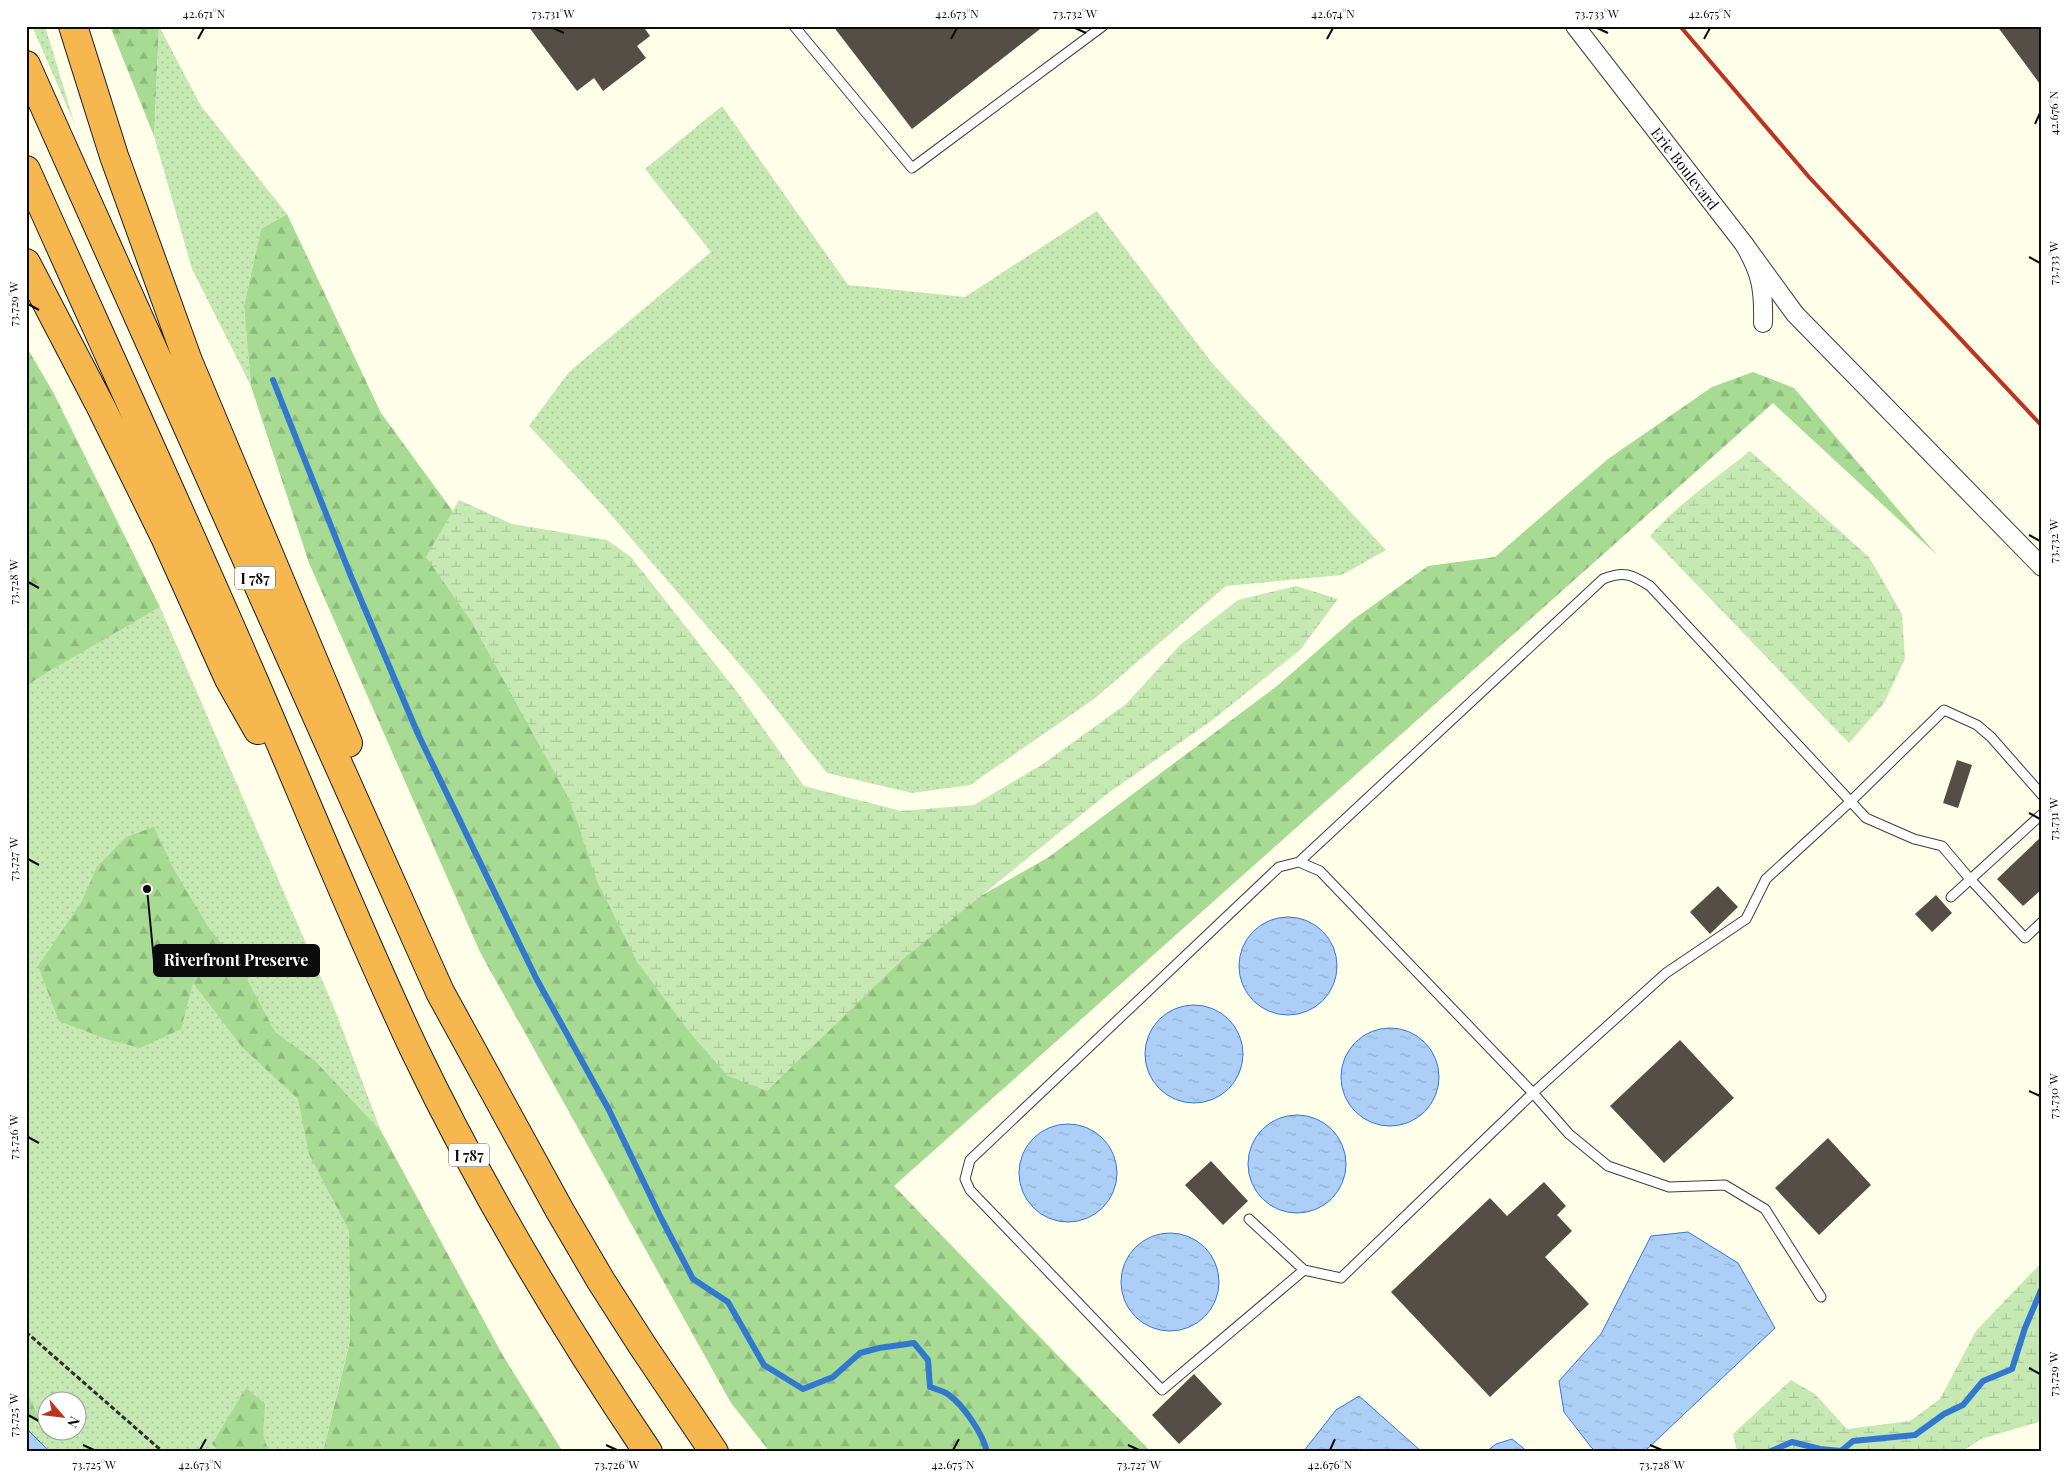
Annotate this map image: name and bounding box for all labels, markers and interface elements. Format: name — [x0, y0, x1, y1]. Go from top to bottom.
text: 42.671°N — [183, 5, 226, 21]
text: 73.731°W — [532, 5, 574, 21]
text: 42.673°N — [935, 5, 979, 21]
text: 73.732°W — [1053, 5, 1097, 21]
text: 42.674°N — [1311, 5, 1355, 21]
text: 73.733°W — [1575, 5, 1619, 21]
text: 42.675°N — [1688, 5, 1732, 21]
text: 42.676°N — [2045, 90, 2061, 135]
street label: Erie Boulevard — [1647, 123, 1724, 214]
text: 73.733°W — [2045, 241, 2061, 285]
text: 73.729°W — [5, 282, 21, 326]
text: 73.732°W — [2045, 519, 2061, 563]
text: 73.728°W — [5, 559, 21, 605]
road number: I 787 — [235, 566, 275, 590]
text: 73.731°W — [2045, 798, 2061, 840]
text: 73.727°W — [5, 837, 21, 881]
callout: Riverfront Preserve — [154, 945, 319, 976]
text: Riverfront Preserve — [164, 949, 308, 970]
text: 73.730°W — [2045, 1073, 2061, 1119]
text: 73.726°W — [5, 1114, 21, 1159]
road number: I 787 — [449, 1144, 489, 1166]
text: 73.729°W — [2045, 1352, 2061, 1396]
north arrow — [38, 1390, 88, 1440]
text: 73.725°W — [5, 1393, 21, 1437]
text: N — [63, 1413, 85, 1431]
text: 73.725°W — [72, 1456, 116, 1472]
text: 42.673°N — [178, 1456, 222, 1472]
text: 73.726°W — [595, 1456, 640, 1472]
text: 42.675°N — [931, 1456, 975, 1472]
text: 73.727°W — [1117, 1456, 1161, 1472]
text: 42.676°N — [1308, 1456, 1353, 1472]
text: 73.728°W — [1639, 1456, 1685, 1472]

